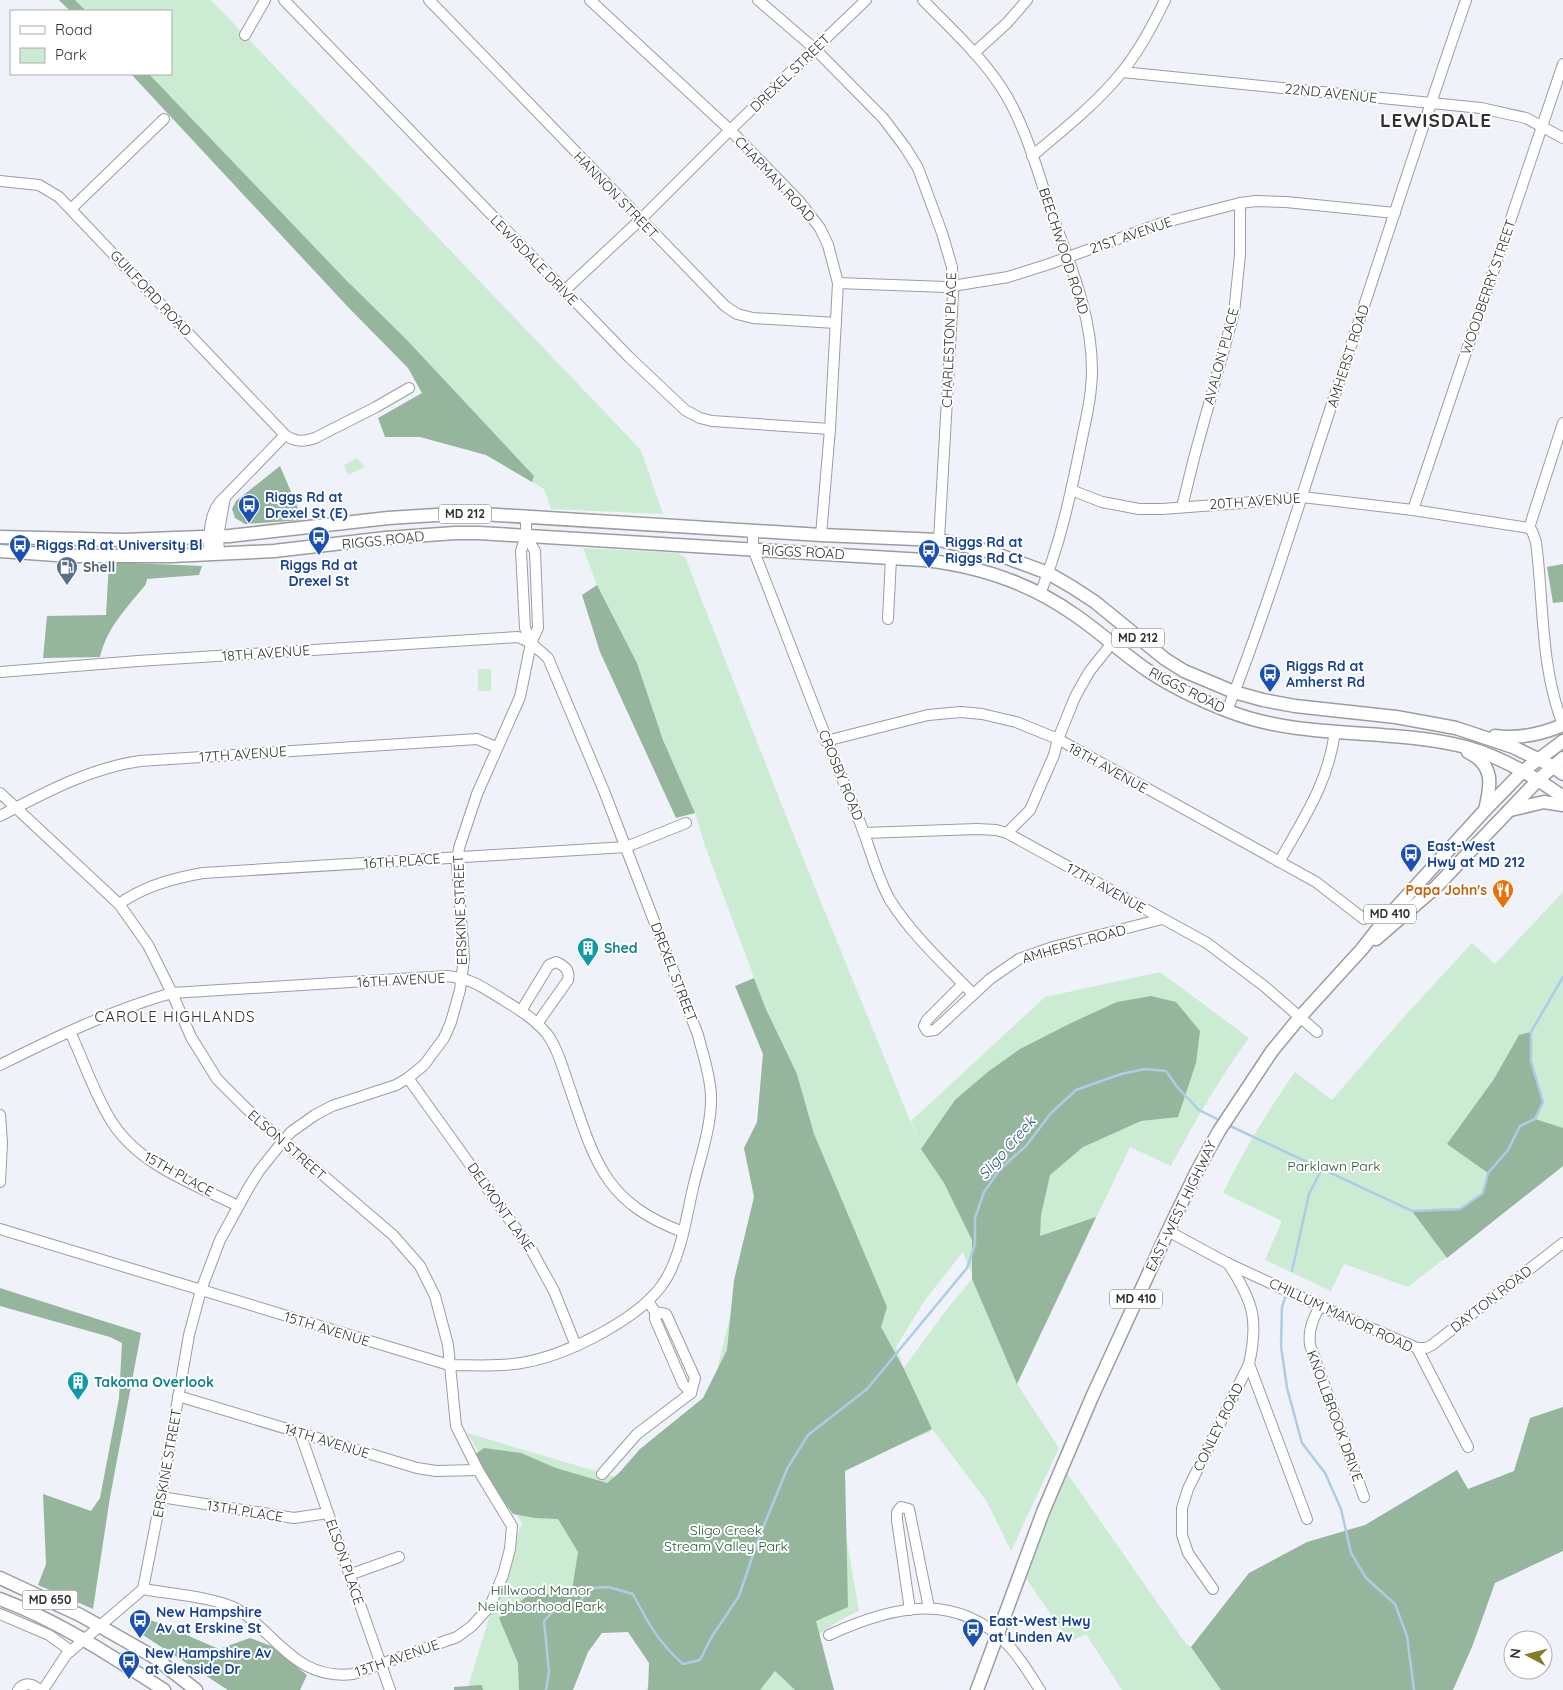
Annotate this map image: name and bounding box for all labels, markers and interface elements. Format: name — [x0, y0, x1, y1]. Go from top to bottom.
legend — [10, 10, 172, 75]
text: Road — [55, 20, 92, 39]
street label: DREXEL STREET — [746, 30, 834, 116]
text: Park — [55, 45, 87, 64]
street label: 22ND AVENUE — [1284, 79, 1378, 107]
district label: LEWISDALE — [1380, 108, 1492, 132]
street label: CHAPMAN ROAD — [731, 133, 819, 225]
street label: HANNON STREET — [570, 148, 662, 242]
street label: BEECHWOOD ROAD — [1035, 185, 1093, 317]
street label: LEWISDALE DRIVE — [486, 211, 582, 309]
street label: 21ST AVENUE — [1087, 212, 1175, 258]
street label: WOODBERRY STREET — [1456, 217, 1520, 357]
street label: GUILFORD ROAD — [106, 246, 196, 340]
street label: CHARLESTON PLACE — [938, 272, 960, 408]
street label: AMHERST ROAD — [1323, 302, 1373, 410]
street label: AVALON PLACE — [1199, 306, 1243, 406]
place label: Riggs Rd at Drexel St (E) — [265, 488, 348, 522]
street label: 20TH AVENUE — [1209, 489, 1301, 513]
bus stop icon: Riggs Rd at Drexel St (E) — [237, 493, 261, 524]
road number: MD 212 — [439, 504, 491, 524]
bus stop icon: Riggs Rd at Drexel St — [307, 525, 331, 556]
street label: RIGGS ROAD — [341, 527, 425, 553]
bus stop icon: Riggs Rd at University Bl — [8, 533, 32, 564]
place label: Riggs Rd at Riggs Rd Ct — [945, 533, 1023, 567]
place label: Riggs Rd at University Bl — [36, 536, 203, 554]
bus stop icon: Riggs Rd at Riggs Rd Ct — [917, 538, 941, 569]
street label: RIGGS ROAD — [761, 541, 845, 563]
fuel station icon: Shell — [55, 555, 79, 586]
place label: Riggs Rd at Drexel St — [280, 556, 358, 590]
place label: Shell — [83, 558, 115, 576]
road number: MD 212 — [1112, 628, 1164, 648]
street label: 18TH AVENUE — [221, 641, 311, 665]
place label: Riggs Rd at Amherst Rd — [1286, 657, 1365, 691]
bus stop icon: Riggs Rd at Amherst Rd — [1258, 662, 1282, 693]
street label: RIGGS ROAD — [1146, 663, 1228, 717]
street label: CROSBY ROAD — [815, 727, 867, 823]
street label: 18TH AVENUE — [1065, 739, 1151, 797]
street label: 17TH AVENUE — [199, 742, 288, 766]
place label: East-West Hwy at MD 212 — [1427, 837, 1525, 871]
bus stop icon: East-West Hwy at MD 212 — [1399, 842, 1423, 873]
street label: 16TH PLACE — [363, 849, 441, 873]
street label: ERSKINE STREET — [449, 855, 471, 965]
street label: 17TH AVENUE — [1063, 859, 1149, 917]
restaurant icon: Papa John's — [1491, 878, 1515, 909]
place label: Papa John's — [1406, 881, 1487, 899]
road number: MD 410 — [1364, 904, 1416, 924]
street label: DREXEL STREET — [647, 920, 701, 1024]
street label: AMHERST ROAD — [1020, 921, 1128, 967]
building icon: Shed — [576, 936, 600, 967]
place label: Shed — [604, 939, 638, 957]
street label: 16TH AVENUE — [356, 969, 446, 991]
district label: CAROLE HIGHLANDS — [94, 1007, 256, 1026]
street label: ELSON STREET — [244, 1106, 330, 1184]
water label: Sligo Creek — [974, 1111, 1041, 1183]
street label: EAST-WEST HIGHWAY — [1141, 1138, 1221, 1274]
street label: 15TH PLACE — [141, 1147, 217, 1201]
park label: Parklawn Park — [1287, 1157, 1381, 1175]
street label: DELMONT LANE — [464, 1159, 538, 1255]
street label: DAYTON ROAD — [1447, 1262, 1535, 1336]
street label: CHILLUM MANOR ROAD — [1266, 1274, 1416, 1356]
road number: MD 410 — [1110, 1290, 1162, 1308]
street label: 15TH AVENUE — [282, 1307, 372, 1351]
street label: KNOLLBROOK DRIVE — [1303, 1348, 1367, 1484]
building icon: Takoma Overlook — [66, 1370, 90, 1401]
place label: Takoma Overlook — [94, 1373, 214, 1391]
street label: CONLEY ROAD — [1189, 1380, 1247, 1474]
street label: ERSKINE STREET — [149, 1407, 185, 1519]
street label: 14TH AVENUE — [282, 1420, 372, 1462]
street label: 13TH PLACE — [206, 1496, 284, 1526]
street label: ELSON PLACE — [322, 1517, 368, 1607]
park label: Sligo Creek Stream Valley Park — [664, 1521, 788, 1555]
park label: Hillwood Manor Neighborhood Park — [478, 1581, 604, 1615]
road number: MD 650 — [22, 1590, 78, 1610]
place label: New Hampshire Av at Erskine St — [156, 1603, 262, 1637]
bus stop icon: New Hampshire Av at Erskine St — [128, 1608, 152, 1639]
place label: East-West Hwy at Linden Av — [989, 1612, 1091, 1646]
bus stop icon: East-West Hwy at Linden Av — [961, 1617, 985, 1648]
north arrow — [1503, 1630, 1553, 1680]
street label: 13TH AVENUE — [352, 1635, 442, 1681]
place label: New Hampshire Av at Glenside Dr — [145, 1644, 272, 1678]
text: N — [1506, 1647, 1525, 1660]
bus stop icon: New Hampshire Av at Glenside Dr — [117, 1649, 141, 1680]

